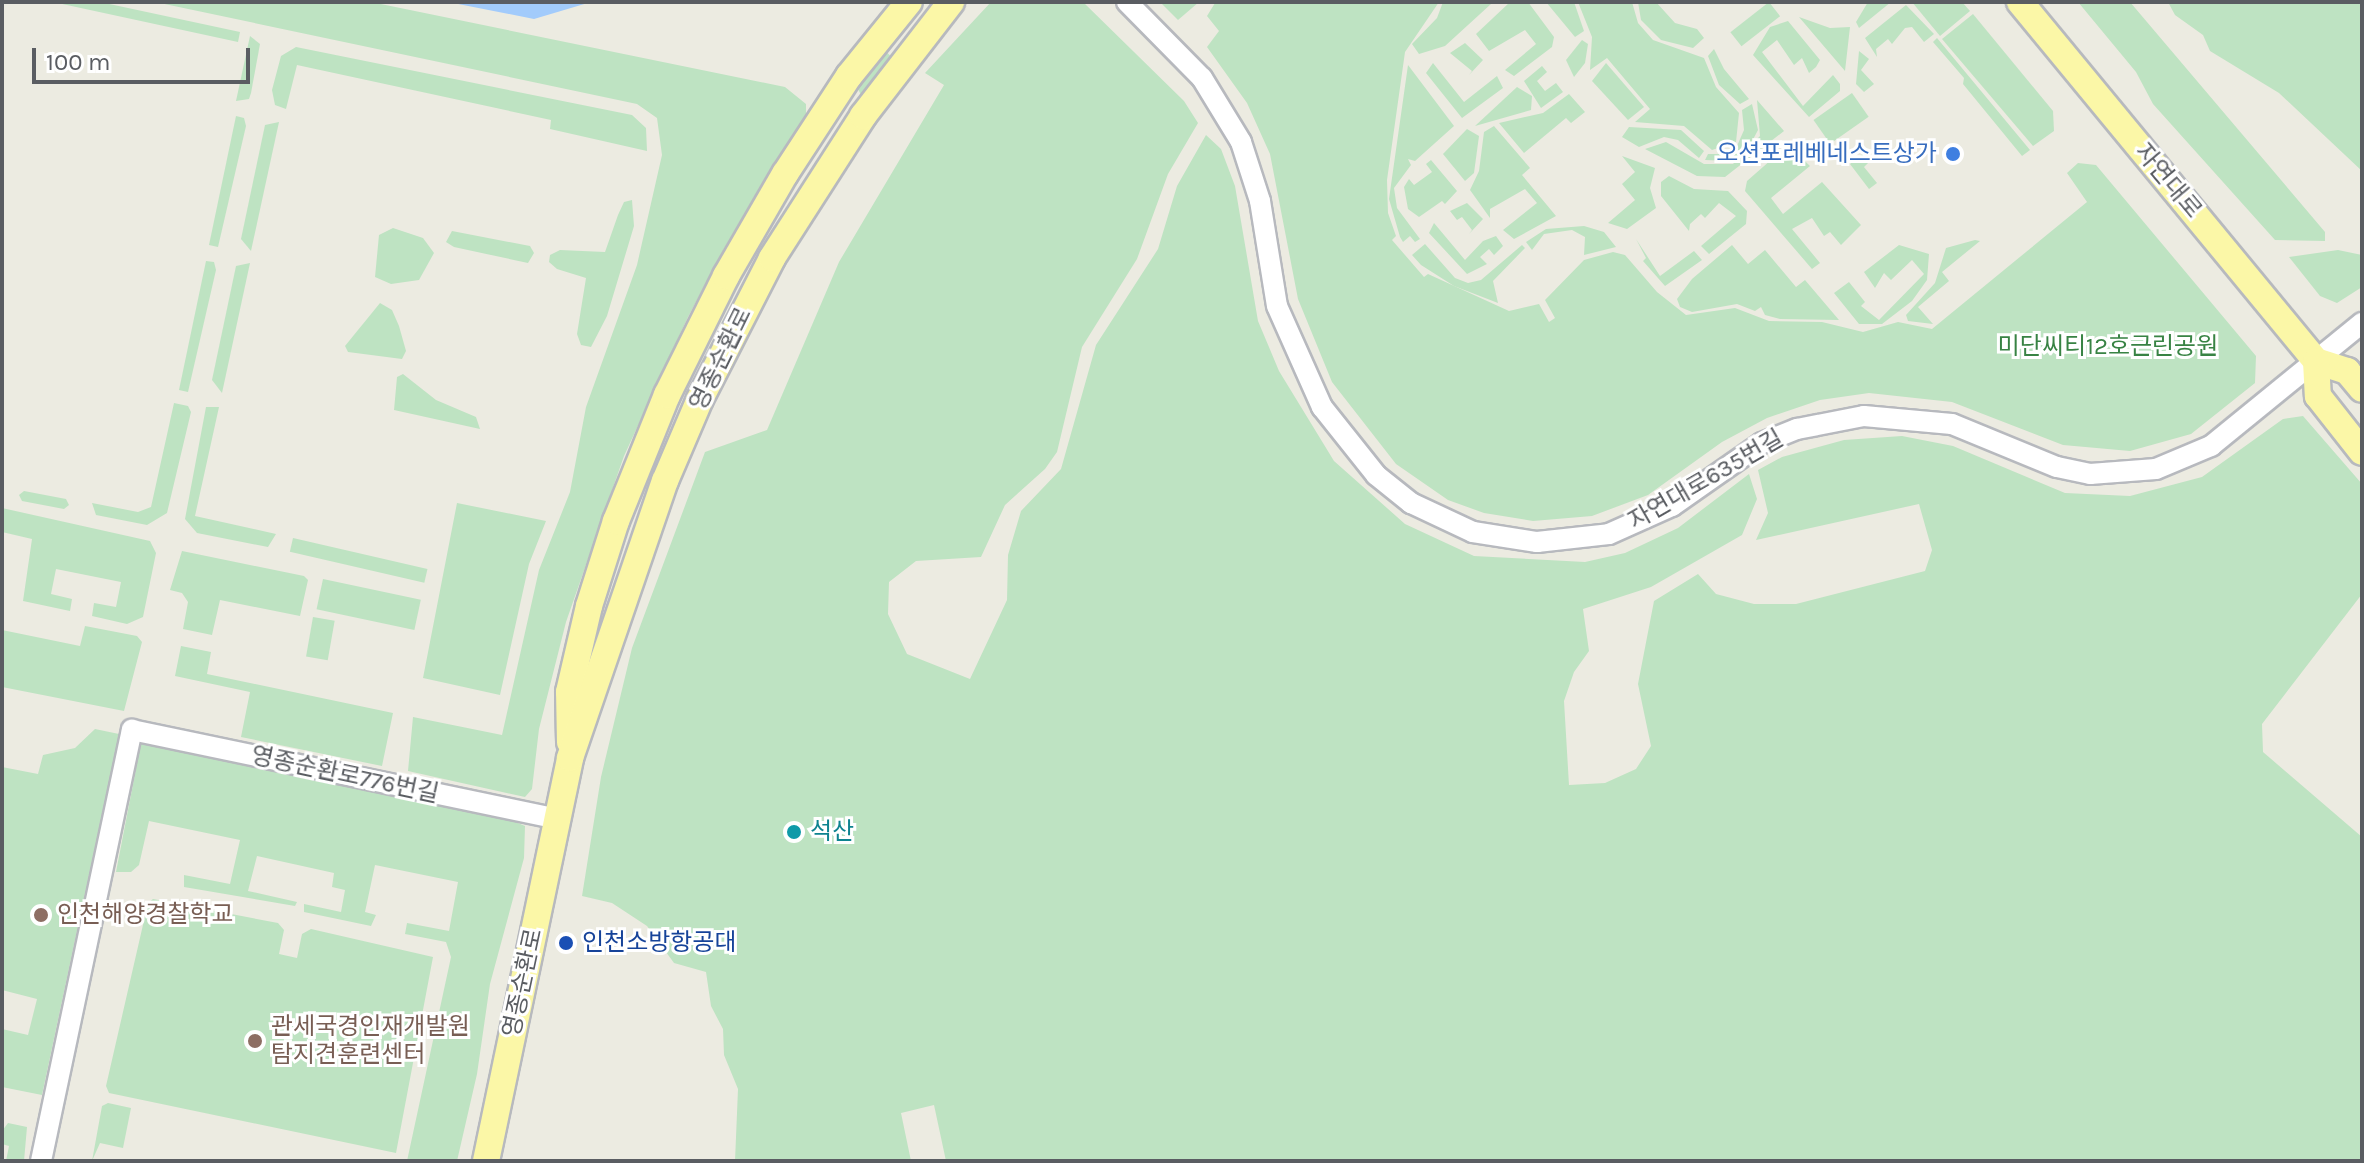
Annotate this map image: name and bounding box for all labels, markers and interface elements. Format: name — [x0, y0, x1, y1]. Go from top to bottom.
scale bar — [36, 32, 254, 82]
text: 100 m — [46, 48, 111, 76]
street label: 자연대로 — [2129, 138, 2207, 224]
place label: 오션포레베네스트상가 — [1716, 140, 1937, 168]
marker: 오션포레베네스트상가 — [1944, 145, 1962, 163]
street label: 영종순환로 — [684, 303, 758, 415]
park label: 미단씨티12호근린공원 — [1998, 333, 2218, 361]
street label: 자연대로635번길 — [1623, 424, 1789, 536]
street label: 영종순환로776번길 — [249, 741, 441, 809]
place label: 석산 — [810, 818, 854, 846]
marker: 석산 — [785, 823, 803, 841]
place label: 인천해양경찰학교 — [57, 901, 234, 929]
marker: 인천해양경찰학교 — [32, 906, 50, 924]
street label: 영종순환로 — [497, 926, 549, 1040]
place label: 인천소방항공대 — [582, 929, 737, 957]
marker: 인천소방항공대 — [557, 934, 575, 952]
place label: 관세국경인재개발원 탐지견훈련센터 — [271, 1013, 470, 1069]
marker: 관세국경인재개발원 탐지견훈련센터 — [246, 1032, 264, 1050]

